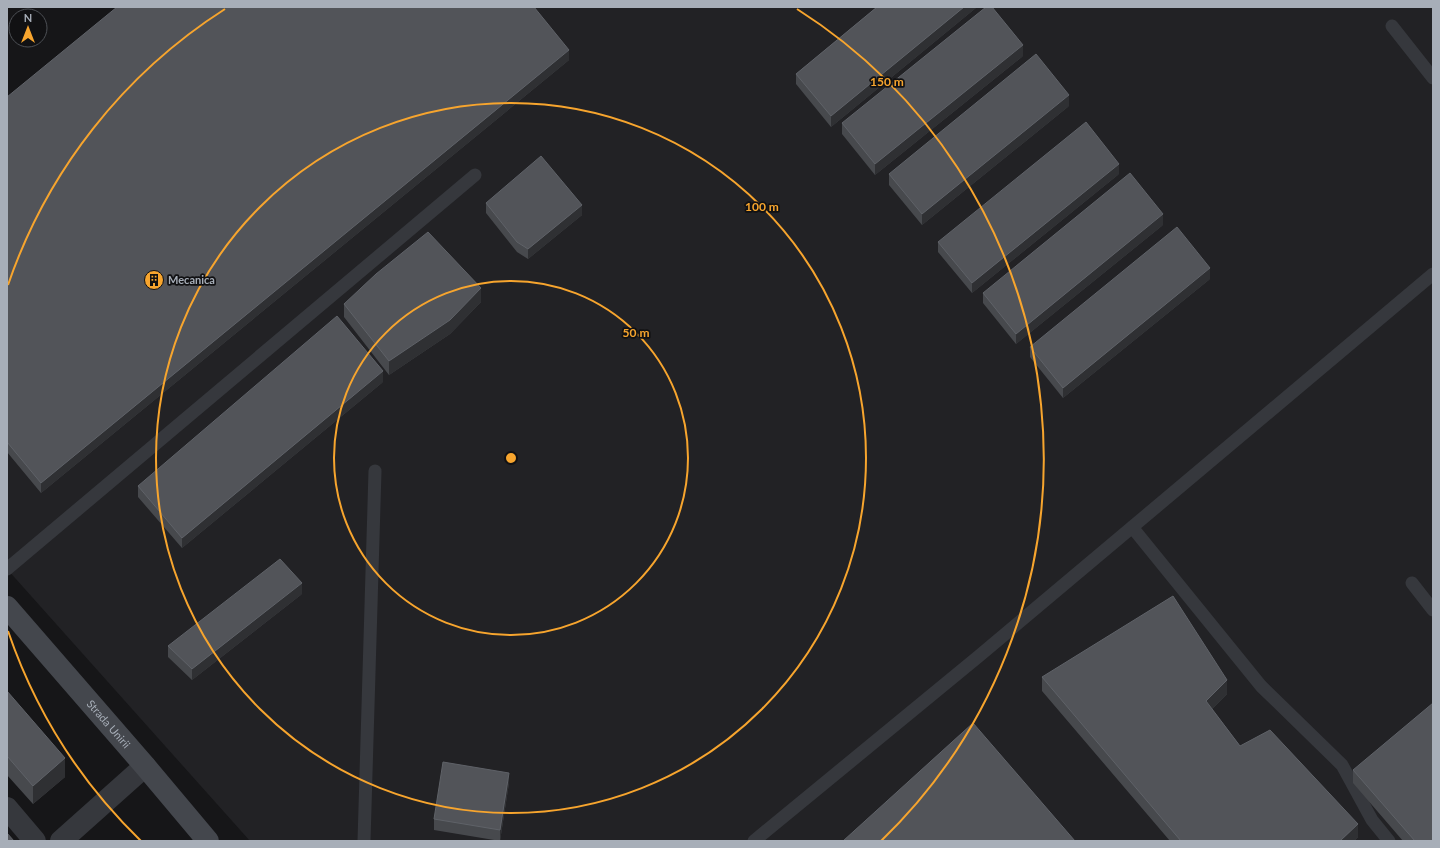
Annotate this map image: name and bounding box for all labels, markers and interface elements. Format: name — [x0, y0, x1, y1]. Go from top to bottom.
north arrow — [8, 8, 48, 48]
text: N — [24, 11, 32, 24]
text: 150 m — [870, 74, 904, 89]
text: 100 m — [745, 199, 779, 214]
building icon: Mecanica — [143, 269, 165, 291]
place label: Mecanica — [168, 273, 215, 286]
text: 50 m — [623, 325, 649, 340]
centre of rings — [504, 451, 518, 465]
street label: Strada Unirii — [85, 697, 134, 751]

